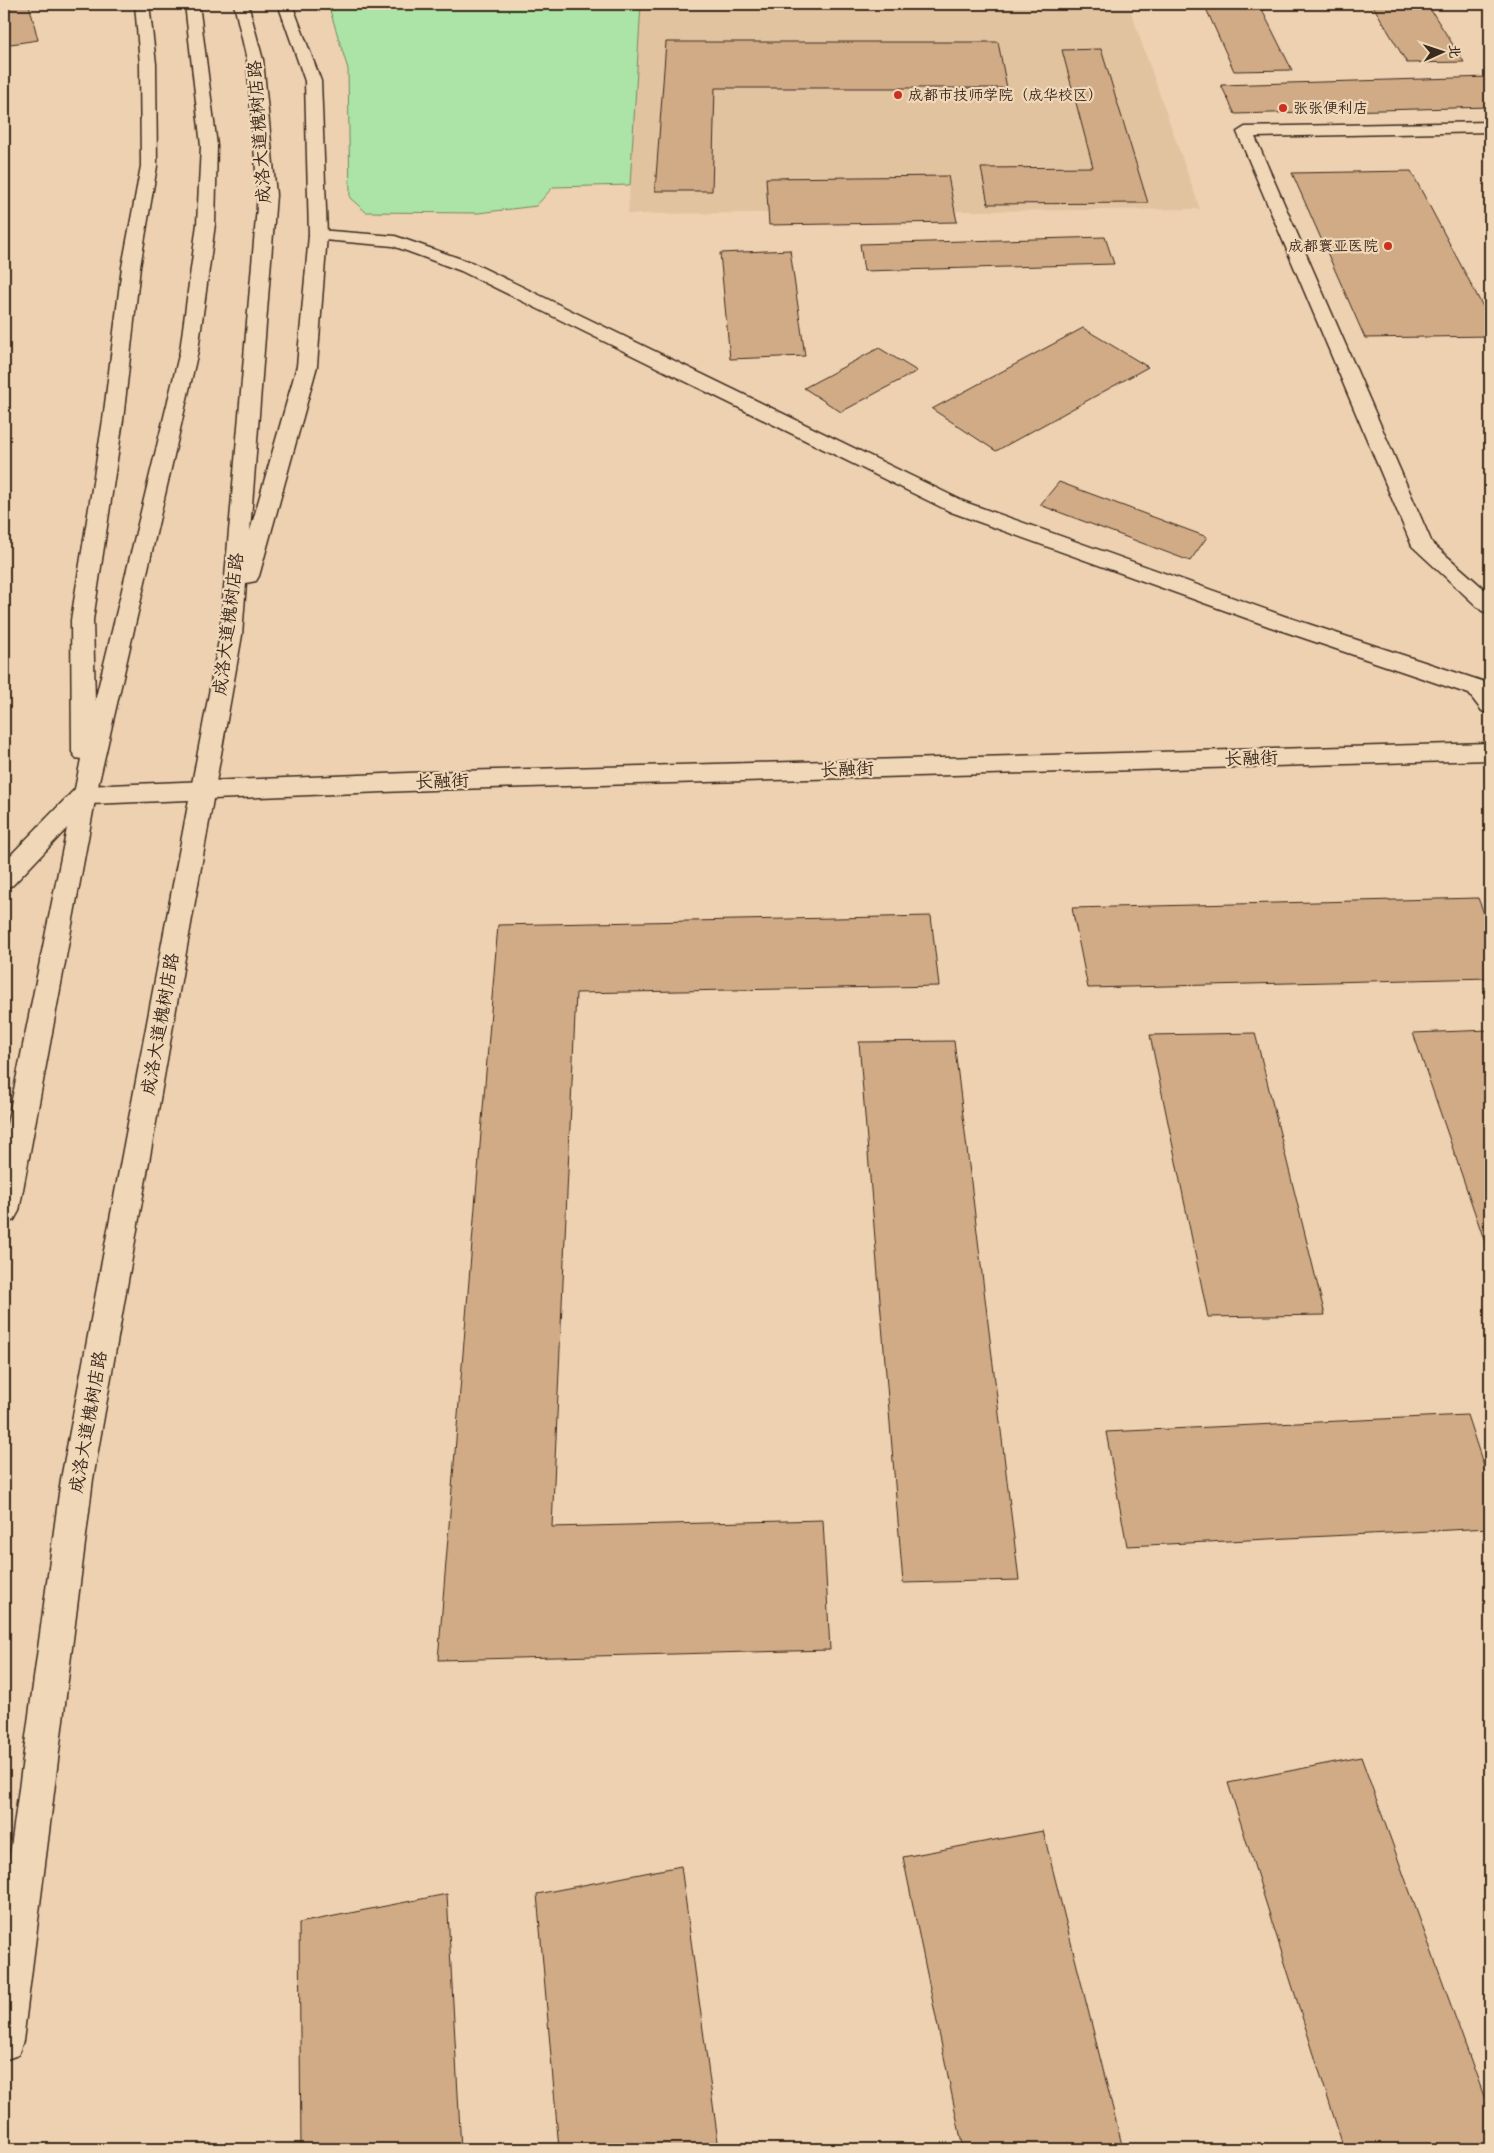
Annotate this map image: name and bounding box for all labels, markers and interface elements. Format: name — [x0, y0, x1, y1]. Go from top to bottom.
north arrow — [1416, 28, 1466, 78]
text: 北 — [1442, 44, 1467, 59]
street label: 成洛大道槐树店路 — [238, 59, 280, 205]
place label: 成都市技师学院（成华校区） — [908, 82, 1103, 108]
marker: 成都市技师学院（成华校区） — [892, 89, 904, 101]
place label: 张张便利店 — [1293, 95, 1368, 121]
marker: 张张便利店 — [1277, 102, 1289, 114]
place label: 成都寰亚医院 — [1288, 233, 1378, 259]
marker: 成都寰亚医院 — [1382, 240, 1394, 252]
street label: 成洛大道槐树店路 — [203, 551, 253, 697]
street label: 长融街 — [1223, 741, 1279, 775]
street label: 长融街 — [819, 752, 875, 786]
street label: 长融街 — [414, 764, 470, 798]
street label: 成洛大道槐树店路 — [132, 950, 188, 1098]
street label: 成洛大道槐树店路 — [60, 1348, 116, 1496]

